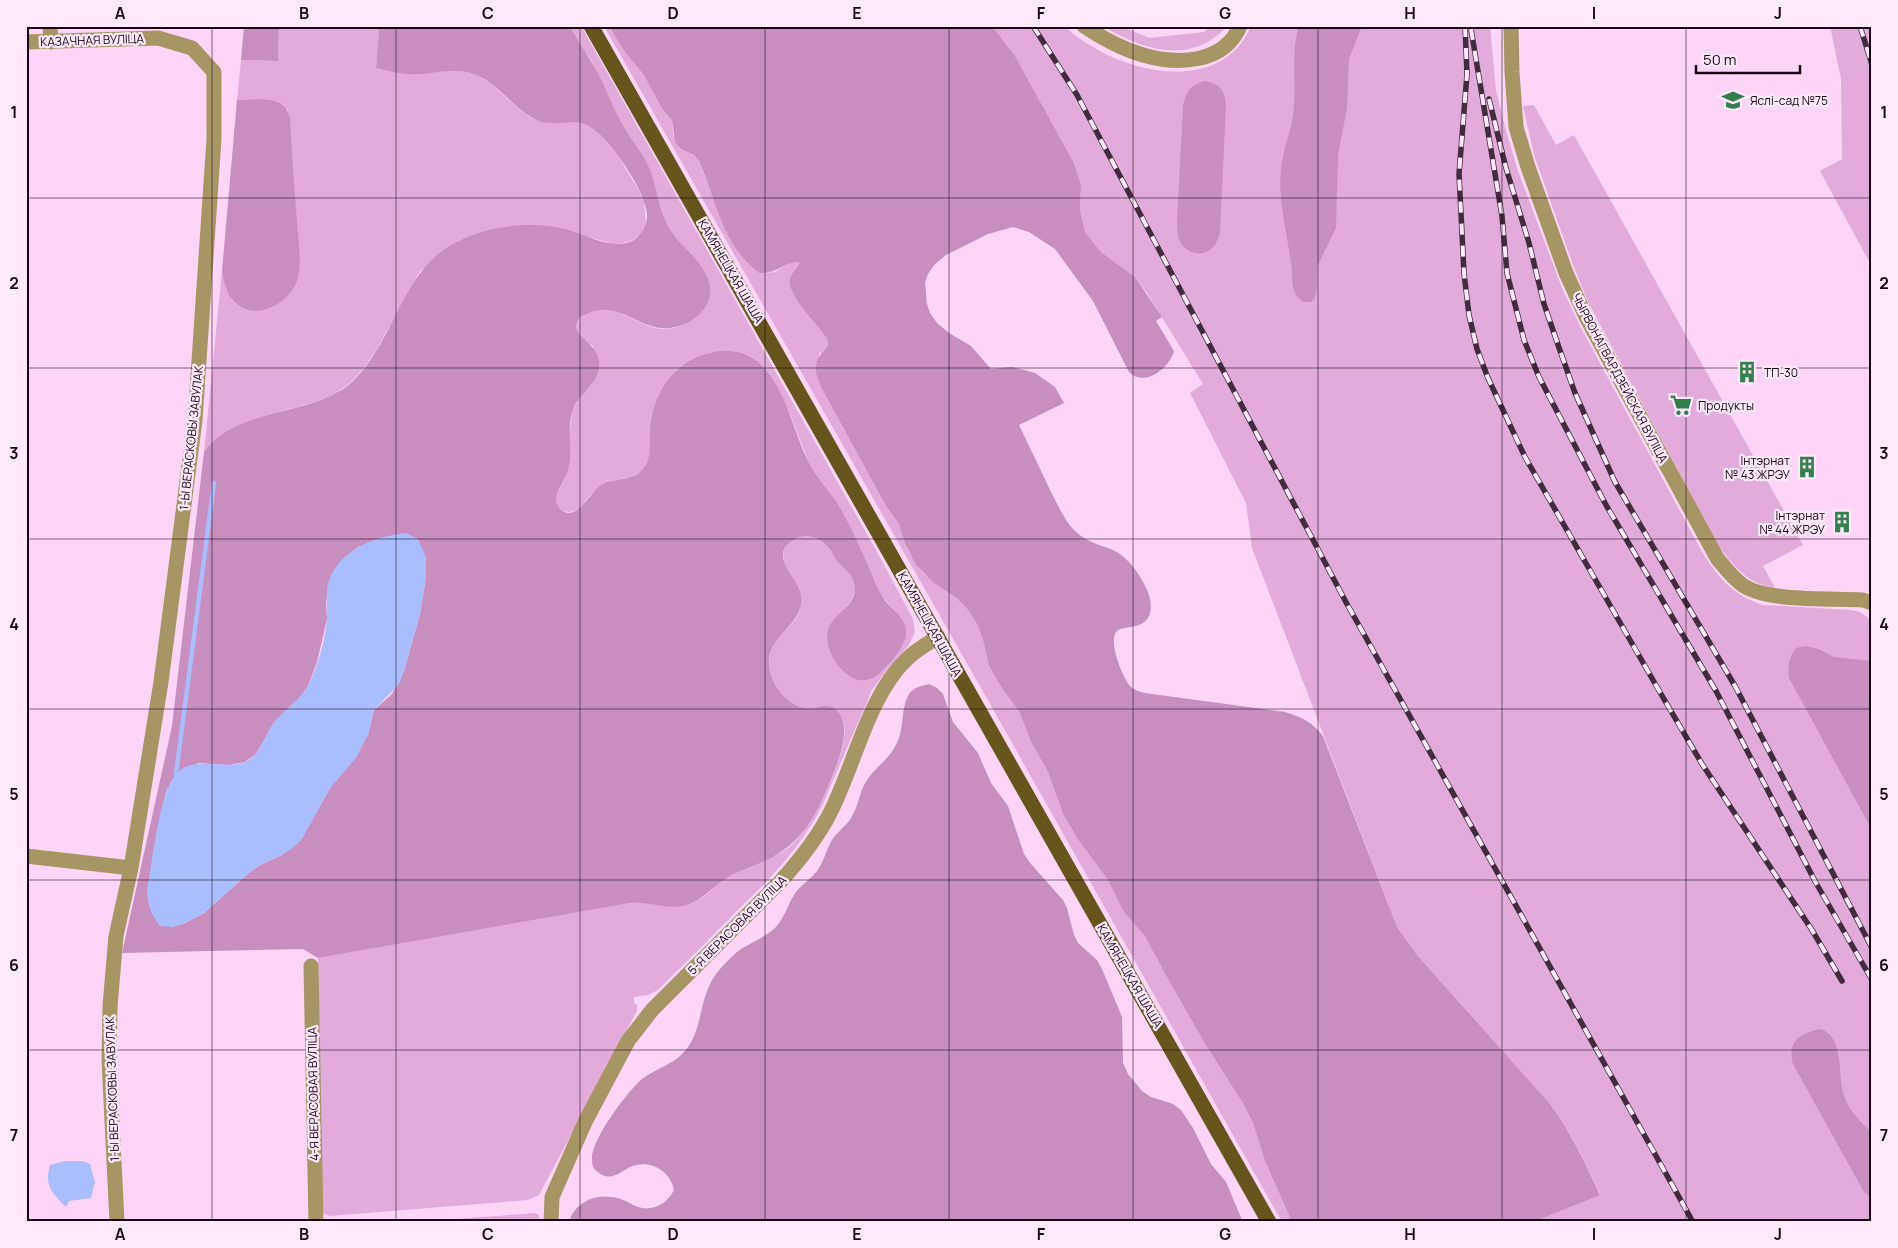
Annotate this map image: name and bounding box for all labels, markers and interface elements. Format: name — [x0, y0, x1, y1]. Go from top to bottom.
text: A — [115, 2, 126, 24]
text: B — [299, 2, 309, 24]
text: C — [482, 2, 494, 24]
text: D — [667, 2, 679, 24]
text: E — [852, 2, 862, 24]
text: F — [1037, 2, 1046, 24]
text: G — [1219, 2, 1231, 24]
text: H — [1404, 2, 1416, 24]
text: I — [1592, 2, 1596, 24]
text: J — [1774, 2, 1782, 24]
street label: КАЗАЧНАЯ ВУЛІЦА — [40, 30, 145, 50]
scale bar — [1696, 42, 1799, 74]
text: 50 m — [1703, 49, 1737, 70]
school or university icon: Яслі-сад №75 — [1720, 87, 1746, 113]
place label: Яслі-сад №75 — [1750, 92, 1828, 109]
text: 1 — [10, 101, 18, 123]
text: 1 — [1880, 101, 1888, 123]
street label: КАМЯНЕЦКАЯ ШАША — [694, 216, 768, 327]
text: 2 — [9, 272, 19, 294]
text: 2 — [1879, 272, 1889, 294]
street label: ЧЫРВОНАГВАРДЗЕЙСКАЯ ВУЛІЦА — [1568, 290, 1672, 466]
building icon: ТП-30 — [1734, 359, 1760, 385]
street label: 1-Ы ВЕРАСКОВЫ ЗАВУЛАК — [175, 364, 207, 511]
place label: ТП-30 — [1764, 364, 1798, 381]
supermarket icon: Продукты — [1668, 392, 1694, 418]
place label: Продукты — [1698, 397, 1754, 414]
text: 3 — [9, 442, 19, 464]
text: 3 — [1879, 442, 1889, 464]
place label: Інтэрнат № 43 ЖРЭУ — [1725, 452, 1791, 483]
building icon: Інтэрнат № 43 ЖРЭУ — [1794, 454, 1820, 480]
place label: Інтэрнат № 44 ЖРЭУ — [1759, 507, 1826, 538]
building icon: Інтэрнат № 44 ЖРЭУ — [1829, 509, 1855, 535]
street label: КАМЯНЕЦКАЯ ШАША — [894, 568, 966, 680]
text: 4 — [9, 613, 19, 635]
text: 4 — [1879, 613, 1889, 635]
text: 5 — [9, 783, 19, 805]
text: 5 — [1879, 783, 1889, 805]
street label: 5-Я ВЕРАСОВАЯ ВУЛІЦА — [684, 871, 791, 978]
street label: КАМЯНЕЦКАЯ ШАША — [1093, 921, 1167, 1032]
text: 6 — [9, 954, 19, 976]
text: 6 — [1879, 954, 1889, 976]
street label: 1-Ы ВЕРАСКОВЫ ЗАВУЛАК — [101, 1015, 123, 1162]
street label: 4-Я ВЕРАСОВАЯ ВУЛІЦА — [303, 1027, 323, 1161]
text: 7 — [10, 1124, 18, 1146]
text: 7 — [1880, 1124, 1888, 1146]
text: A — [115, 1223, 126, 1245]
text: B — [299, 1223, 309, 1245]
text: C — [482, 1223, 494, 1245]
text: D — [667, 1223, 679, 1245]
text: E — [852, 1223, 862, 1245]
text: F — [1037, 1223, 1046, 1245]
text: G — [1219, 1223, 1231, 1245]
text: H — [1404, 1223, 1416, 1245]
text: I — [1592, 1223, 1596, 1245]
text: J — [1774, 1223, 1782, 1245]

